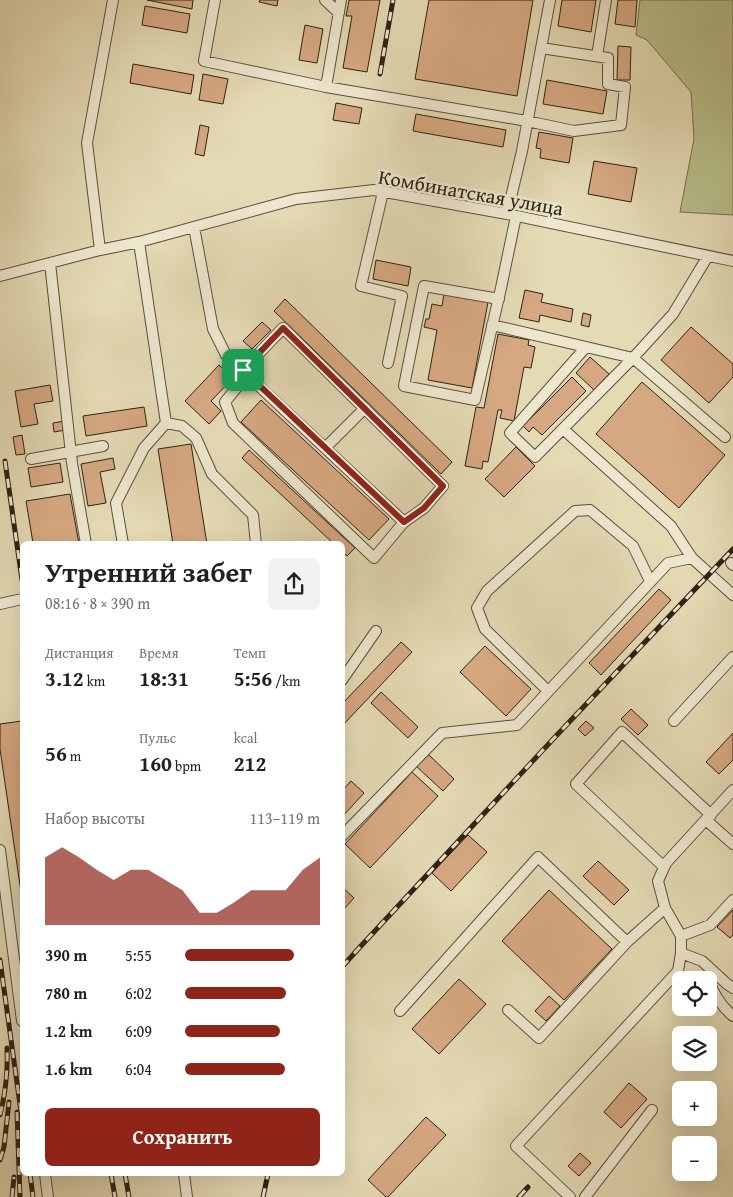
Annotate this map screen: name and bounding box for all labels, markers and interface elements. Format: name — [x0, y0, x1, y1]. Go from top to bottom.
street label: Комбинатская улица — [376, 161, 566, 223]
pin — [222, 349, 264, 391]
icon: arrive — [229, 356, 257, 384]
text: Утренний забег — [45, 551, 252, 592]
button: share — [268, 558, 320, 610]
text: 08:16 · 8 × 390 m — [45, 591, 150, 615]
text: Дистанция — [45, 643, 113, 663]
text: Время — [139, 643, 178, 663]
text: Темп — [234, 643, 266, 663]
text: 3.12 — [45, 663, 84, 694]
text: 18:31 — [139, 663, 189, 694]
text: 5:56 — [234, 663, 272, 694]
text: km — [84, 671, 105, 691]
text: /km — [272, 671, 300, 691]
text: Пульс — [139, 728, 176, 748]
text: kcal — [234, 728, 258, 748]
text: 56 — [45, 738, 67, 769]
text: m — [67, 746, 81, 766]
text: 160 — [139, 748, 172, 779]
text: 212 — [234, 748, 266, 779]
text: bpm — [172, 756, 201, 776]
text: Набор высоты — [45, 806, 145, 830]
text: 113–119 m — [250, 806, 320, 830]
text: 390 m — [45, 943, 87, 967]
text: 5:55 — [125, 943, 152, 967]
map controls — [672, 971, 717, 1181]
button: locate — [672, 971, 717, 1016]
text: 780 m — [45, 981, 87, 1005]
text: 6:02 — [125, 981, 152, 1005]
text: 1.2 km — [45, 1019, 92, 1043]
text: 6:09 — [125, 1019, 152, 1043]
button: layers — [672, 1026, 717, 1071]
text: 1.6 km — [45, 1057, 92, 1081]
text: 6:04 — [125, 1057, 152, 1081]
button: + — [672, 1081, 717, 1126]
button: Сохранить — [45, 1108, 320, 1166]
button: − — [672, 1136, 717, 1181]

